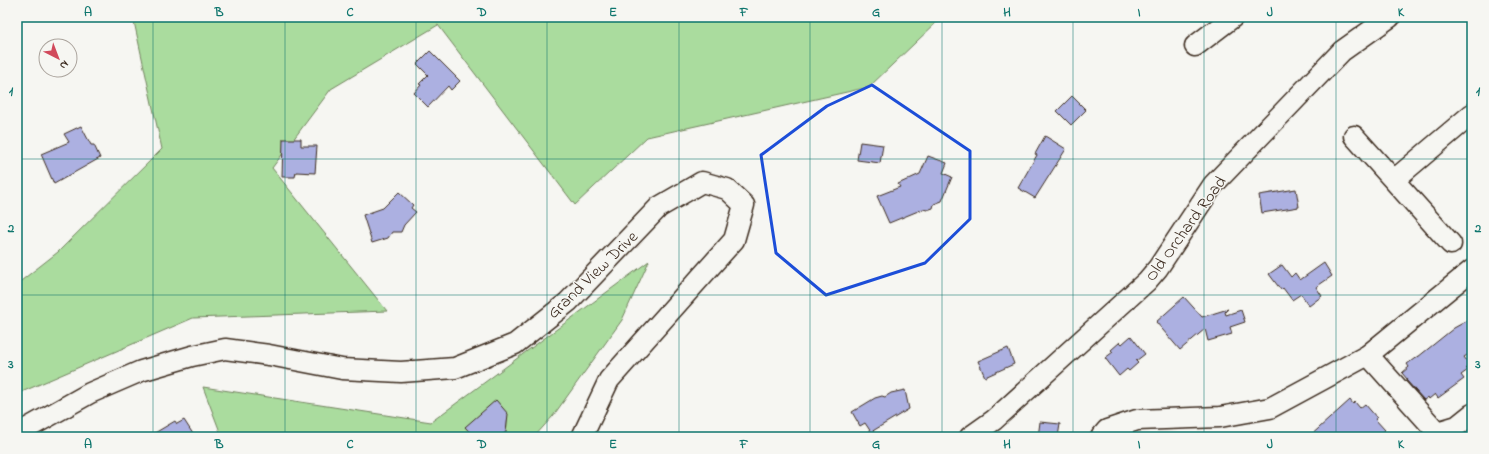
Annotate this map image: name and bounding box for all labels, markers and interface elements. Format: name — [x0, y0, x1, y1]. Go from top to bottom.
text: A — [84, 3, 92, 22]
text: B — [214, 3, 224, 22]
text: C — [346, 3, 354, 22]
text: D — [476, 3, 487, 22]
text: E — [609, 3, 617, 22]
text: F — [739, 3, 749, 22]
text: G — [872, 3, 880, 22]
text: H — [1003, 3, 1011, 22]
text: I — [1137, 3, 1141, 22]
text: J — [1267, 3, 1273, 22]
text: K — [1398, 3, 1405, 22]
north arrow — [38, 38, 78, 78]
text: N — [56, 56, 72, 73]
text: 1 — [9, 82, 14, 101]
text: 1 — [1476, 82, 1481, 101]
street label: Old Orchard Road — [1139, 171, 1233, 287]
text: 2 — [7, 219, 15, 238]
text: 2 — [1474, 219, 1482, 238]
street label: Grand View Drive — [542, 225, 644, 325]
text: 3 — [7, 355, 14, 374]
text: 3 — [1474, 355, 1481, 374]
text: A — [84, 435, 92, 454]
text: B — [214, 435, 224, 454]
text: C — [346, 435, 354, 454]
text: D — [476, 435, 487, 454]
text: E — [609, 435, 617, 454]
text: F — [739, 435, 749, 454]
text: G — [872, 435, 880, 454]
text: H — [1003, 435, 1011, 454]
text: I — [1137, 435, 1141, 454]
text: J — [1267, 435, 1273, 454]
text: K — [1398, 435, 1405, 454]

